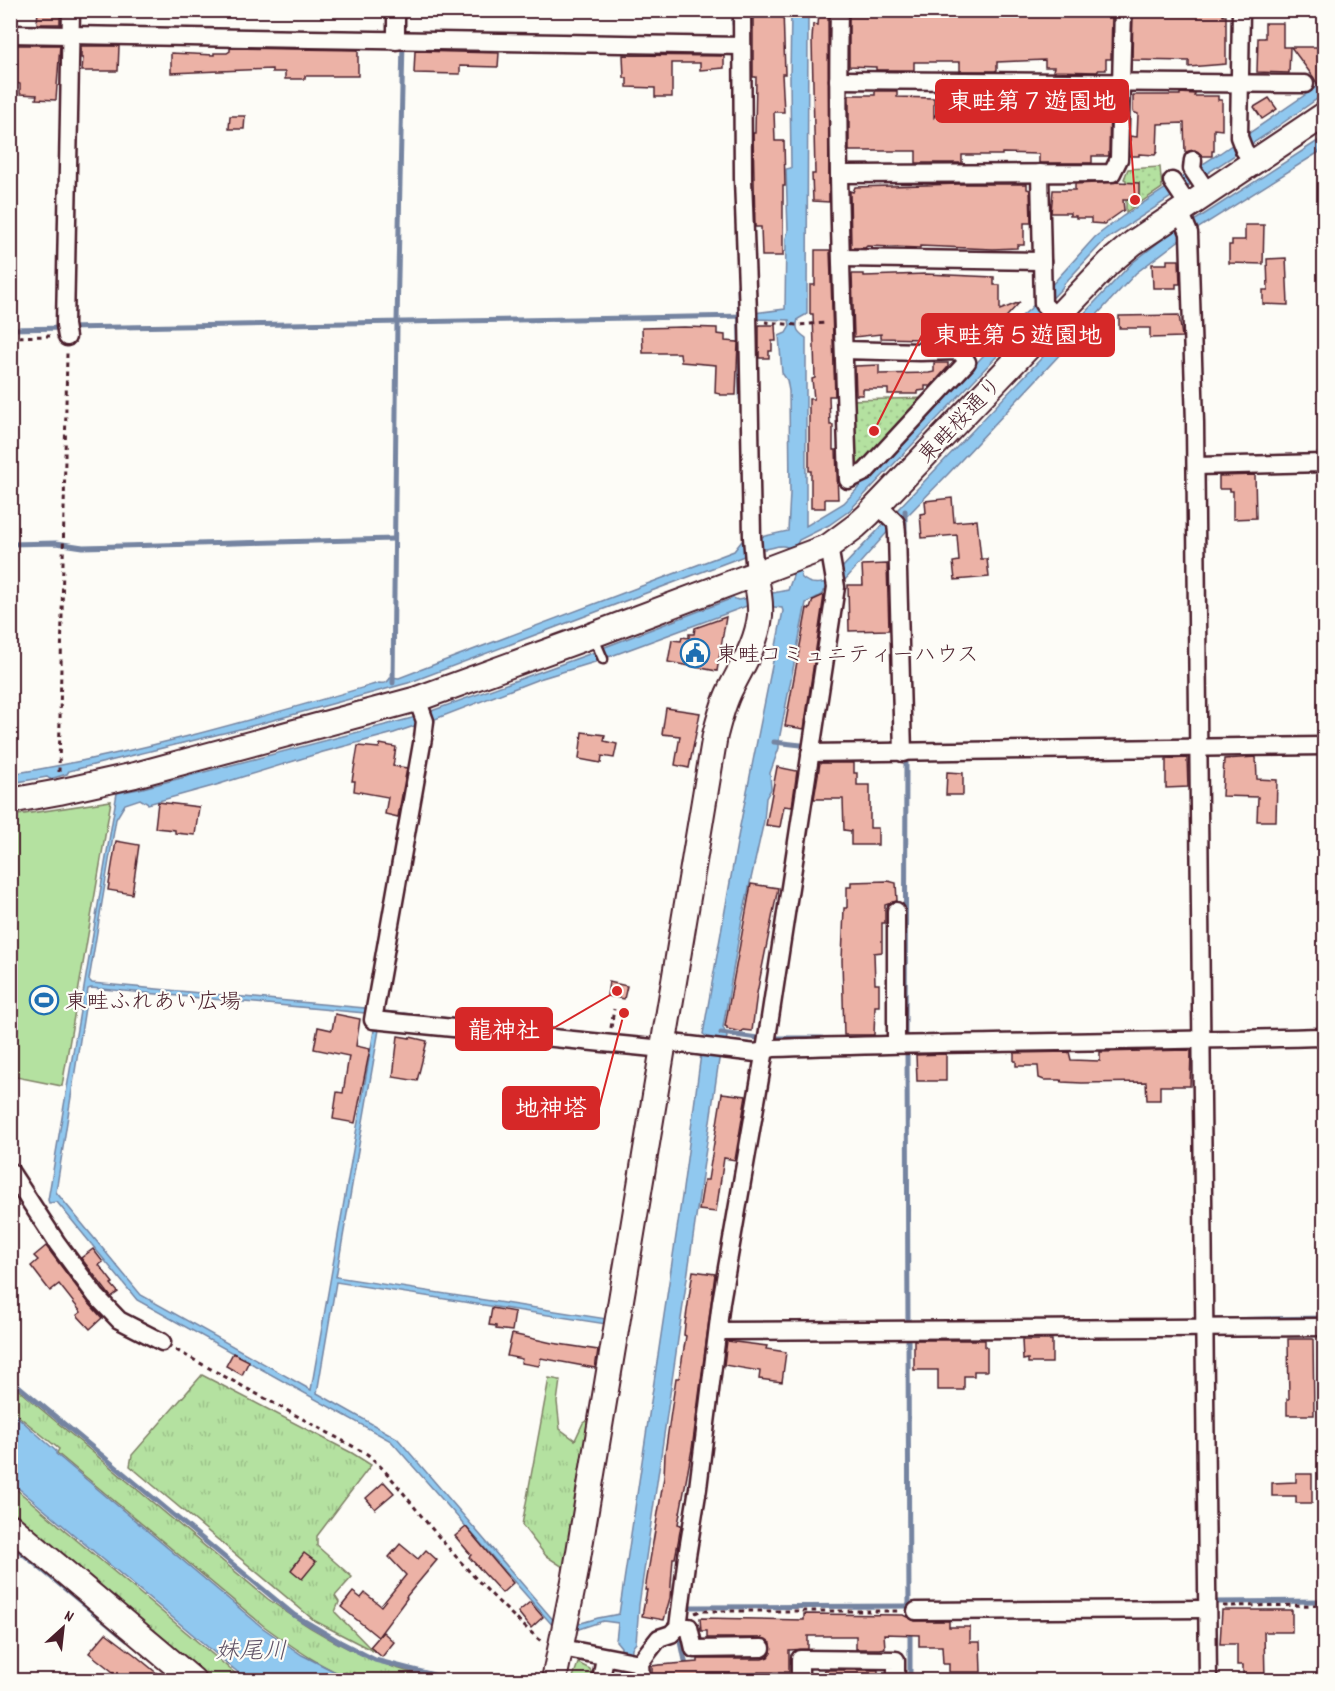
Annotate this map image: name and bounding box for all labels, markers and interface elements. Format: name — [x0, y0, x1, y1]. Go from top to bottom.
callout: 東畦第７遊園地 — [936, 80, 1128, 122]
text: 東畦第７遊園地 — [948, 87, 1116, 121]
callout: 東畦第５遊園地 — [922, 314, 1114, 356]
text: 東畦第５遊園地 — [934, 321, 1102, 355]
street label: 東畦桜通り — [912, 371, 1011, 472]
public building icon: 東畦コミュニティーハウス — [679, 637, 711, 669]
place label: 東畦コミュニティーハウス — [716, 641, 979, 672]
sports icon: 東畦ふれあい広場 — [28, 984, 60, 1016]
place label: 東畦ふれあい広場 — [65, 988, 241, 1019]
callout: 龍神社 — [456, 1008, 552, 1050]
text: 龍神社 — [468, 1016, 540, 1050]
callout: 地神塔 — [503, 1087, 599, 1129]
text: 地神塔 — [515, 1094, 587, 1128]
north arrow — [33, 1598, 93, 1658]
text: N — [60, 1605, 78, 1629]
water label: 妹尾川 — [215, 1636, 287, 1670]

